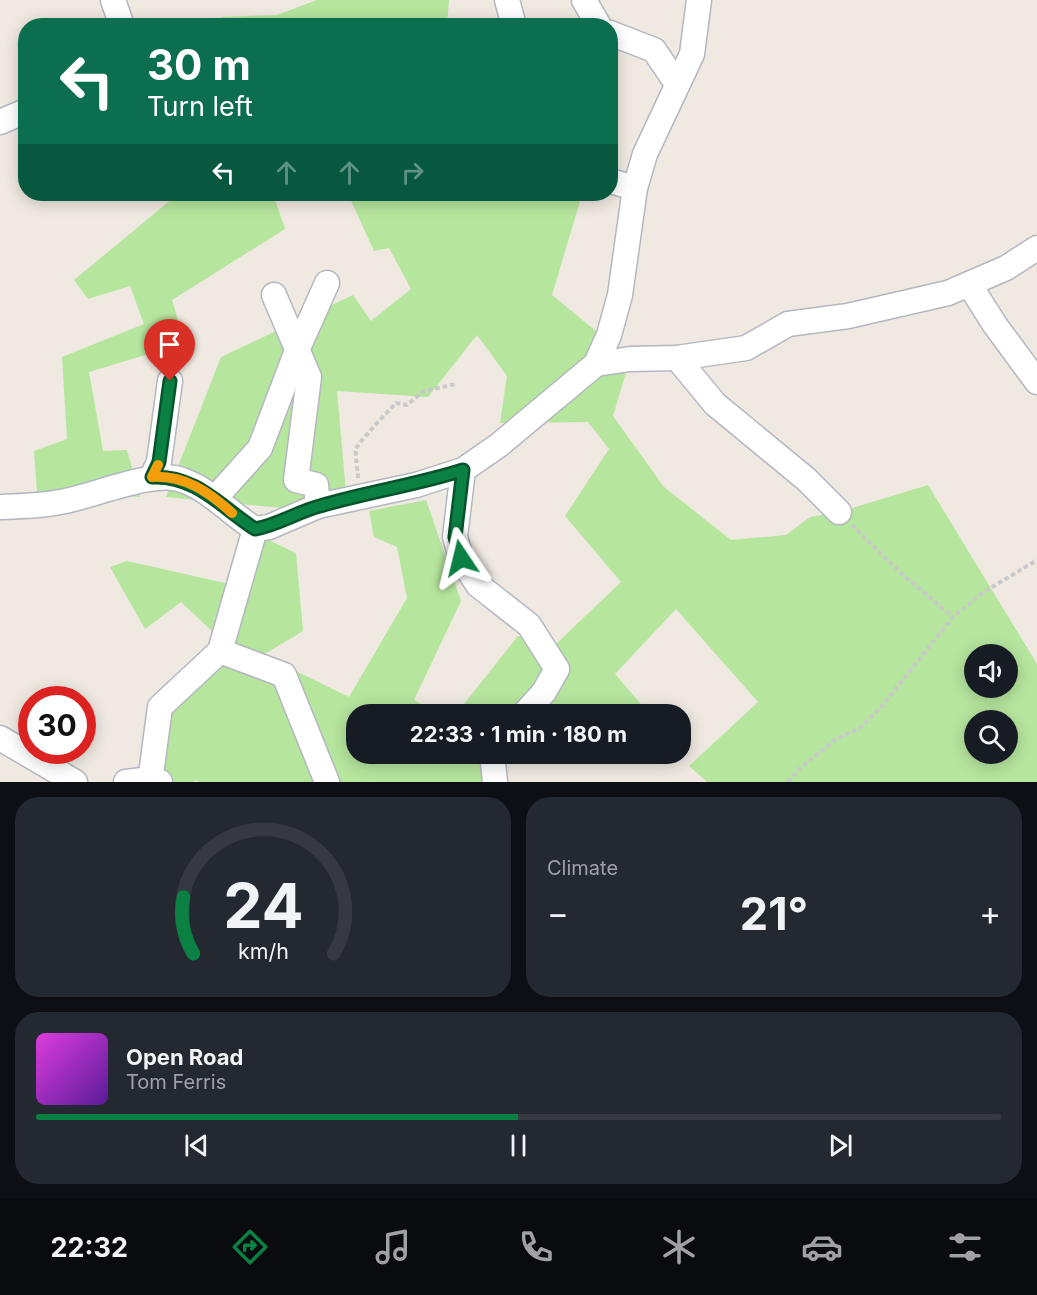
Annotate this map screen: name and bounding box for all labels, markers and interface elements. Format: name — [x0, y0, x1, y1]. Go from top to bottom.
text: 30 m — [147, 39, 251, 90]
icon: left — [48, 42, 126, 120]
text: Turn left — [147, 90, 253, 123]
icon: left — [207, 156, 240, 189]
icon: ahead — [270, 156, 303, 189]
icon: ahead — [333, 156, 366, 189]
icon: right — [396, 156, 429, 189]
pin — [144, 319, 195, 381]
icon: arrive — [153, 328, 186, 361]
position arrow — [429, 526, 493, 590]
map controls — [964, 644, 1018, 764]
button: sound — [964, 644, 1018, 698]
speed limit sign: 30 — [18, 686, 96, 764]
button: search — [964, 710, 1018, 764]
text: 22:33 · 1 min · 180 m — [410, 721, 627, 747]
text: Climate — [547, 856, 618, 880]
text: 24 — [223, 868, 303, 943]
text: 21° — [740, 886, 808, 941]
text: − — [547, 893, 569, 933]
text: + — [979, 893, 1001, 933]
text: km/h — [238, 938, 288, 964]
text: Open Road — [126, 1044, 243, 1070]
text: Tom Ferris — [126, 1070, 226, 1094]
icon: previous — [180, 1129, 213, 1162]
icon: pause — [502, 1129, 535, 1162]
icon: next — [824, 1129, 857, 1162]
icon: directions — [229, 1226, 271, 1268]
icon: music — [372, 1226, 414, 1268]
icon: phone — [515, 1226, 557, 1268]
icon: climate — [658, 1226, 700, 1268]
icon: car — [801, 1226, 843, 1268]
icon: filters — [944, 1226, 986, 1268]
text: 22:32 — [51, 1231, 128, 1264]

